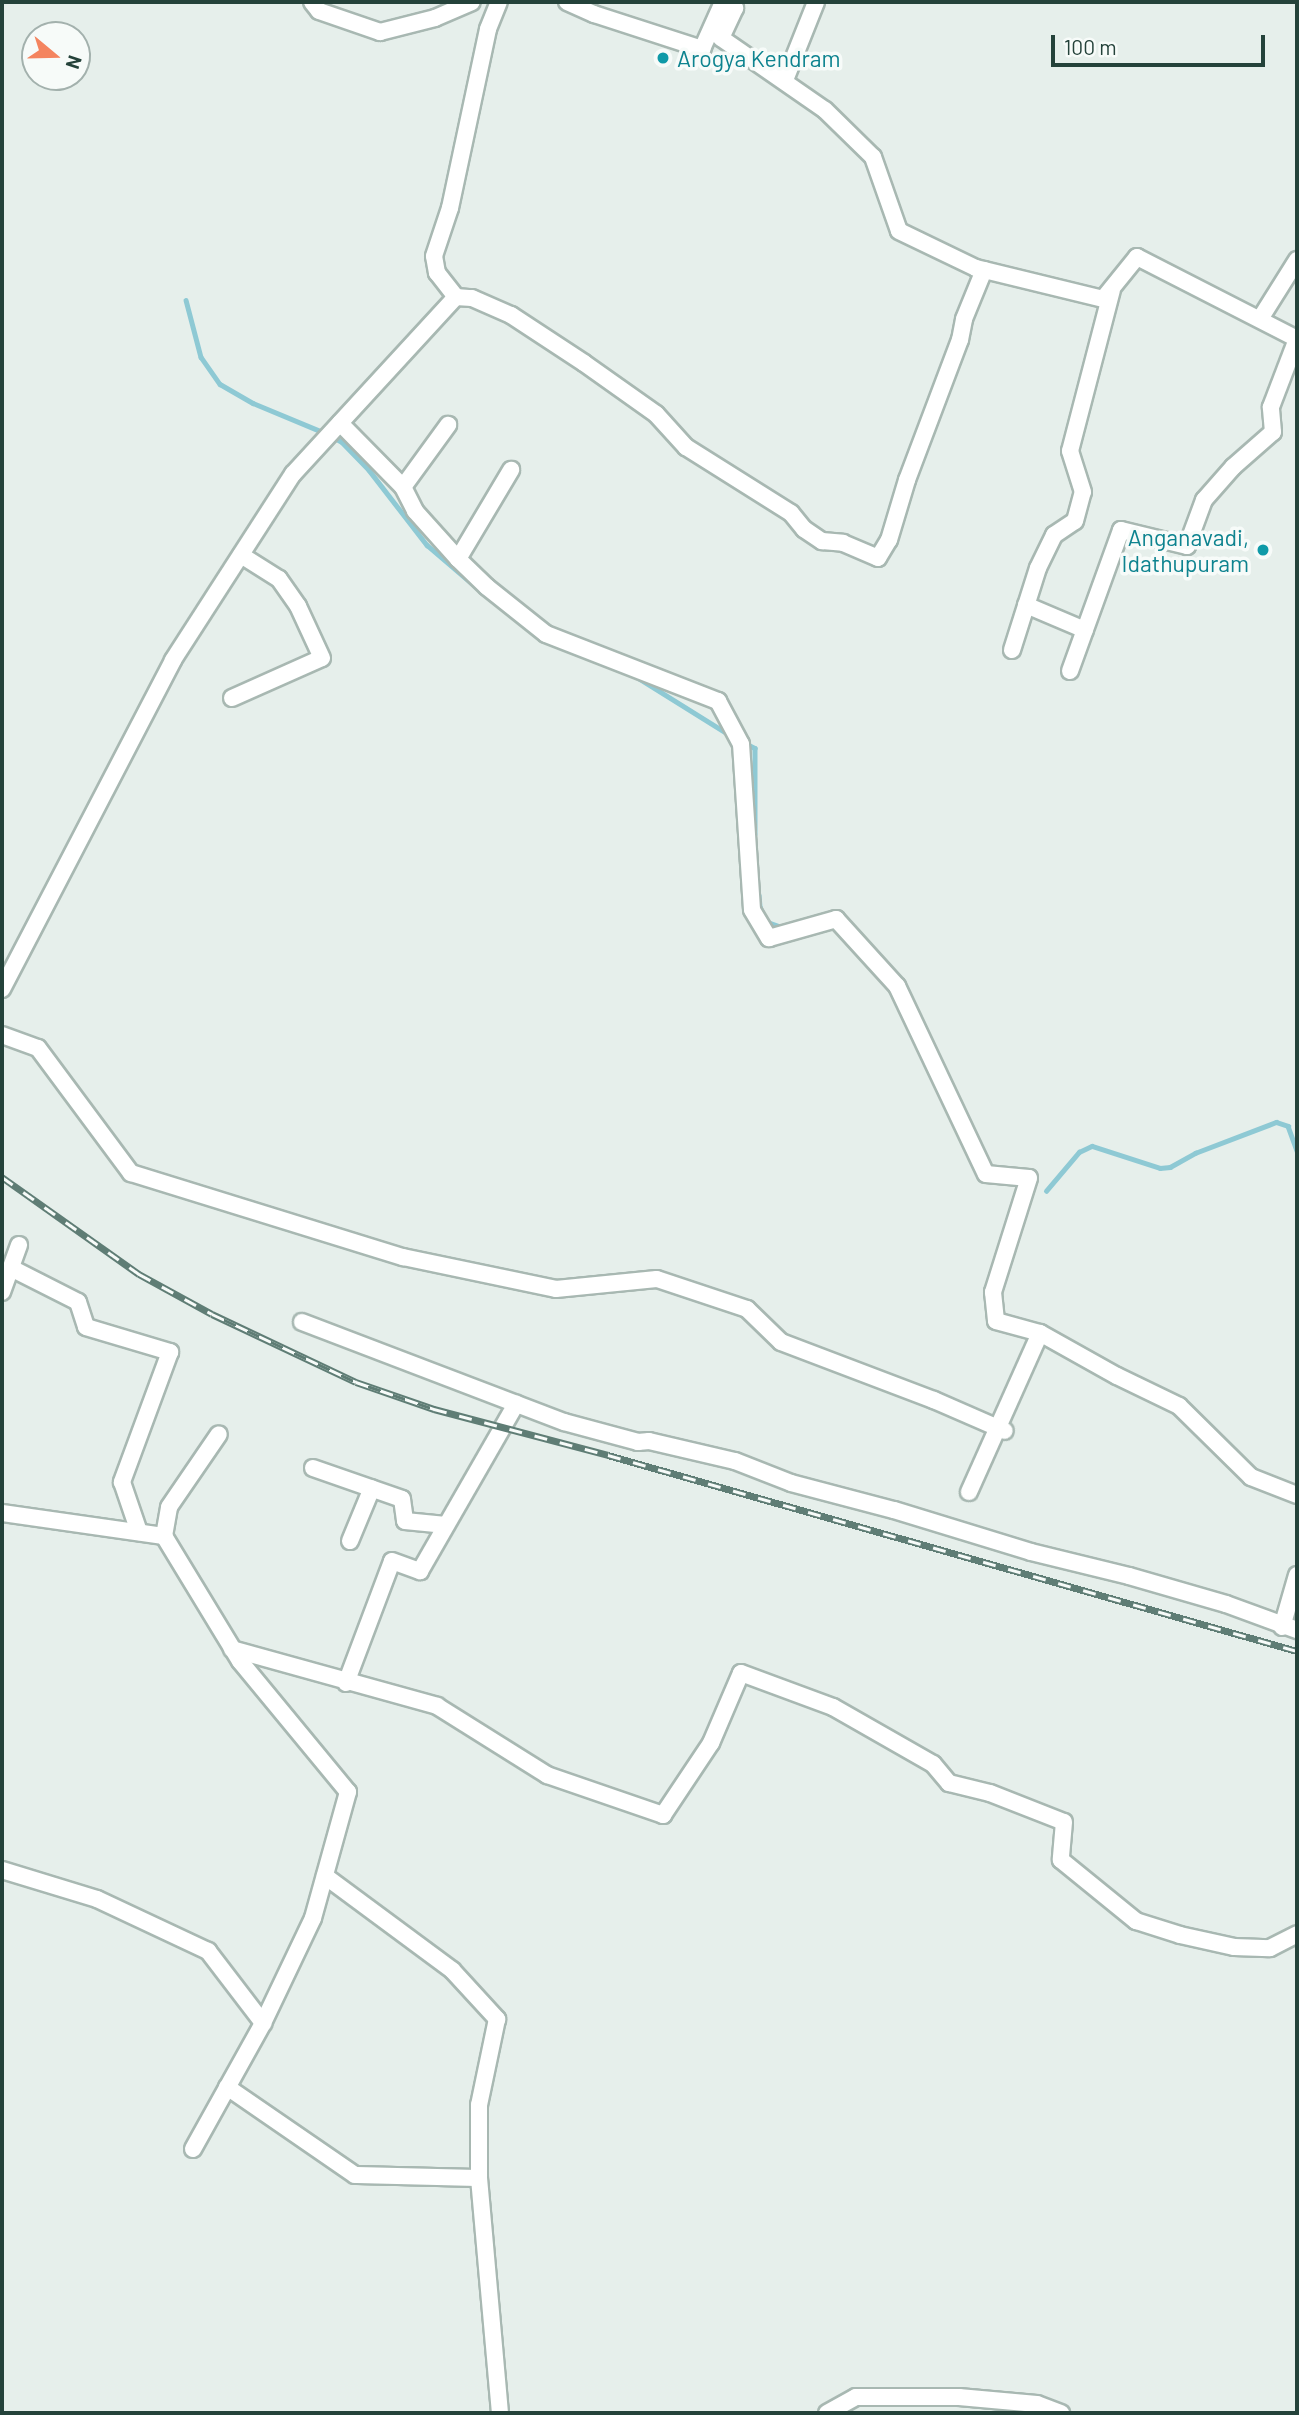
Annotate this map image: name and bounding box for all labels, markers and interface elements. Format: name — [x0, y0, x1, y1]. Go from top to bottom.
north arrow — [21, 21, 91, 91]
scale bar — [1054, 21, 1268, 65]
text: 100 m — [1064, 34, 1117, 59]
place label: Arogya Kendram — [677, 44, 841, 72]
marker: Arogya Kendram — [655, 50, 671, 66]
text: N — [62, 53, 87, 72]
place label: Anganavadi, Idathupuram — [1122, 523, 1249, 577]
marker: Anganavadi, Idathupuram — [1255, 542, 1271, 558]

